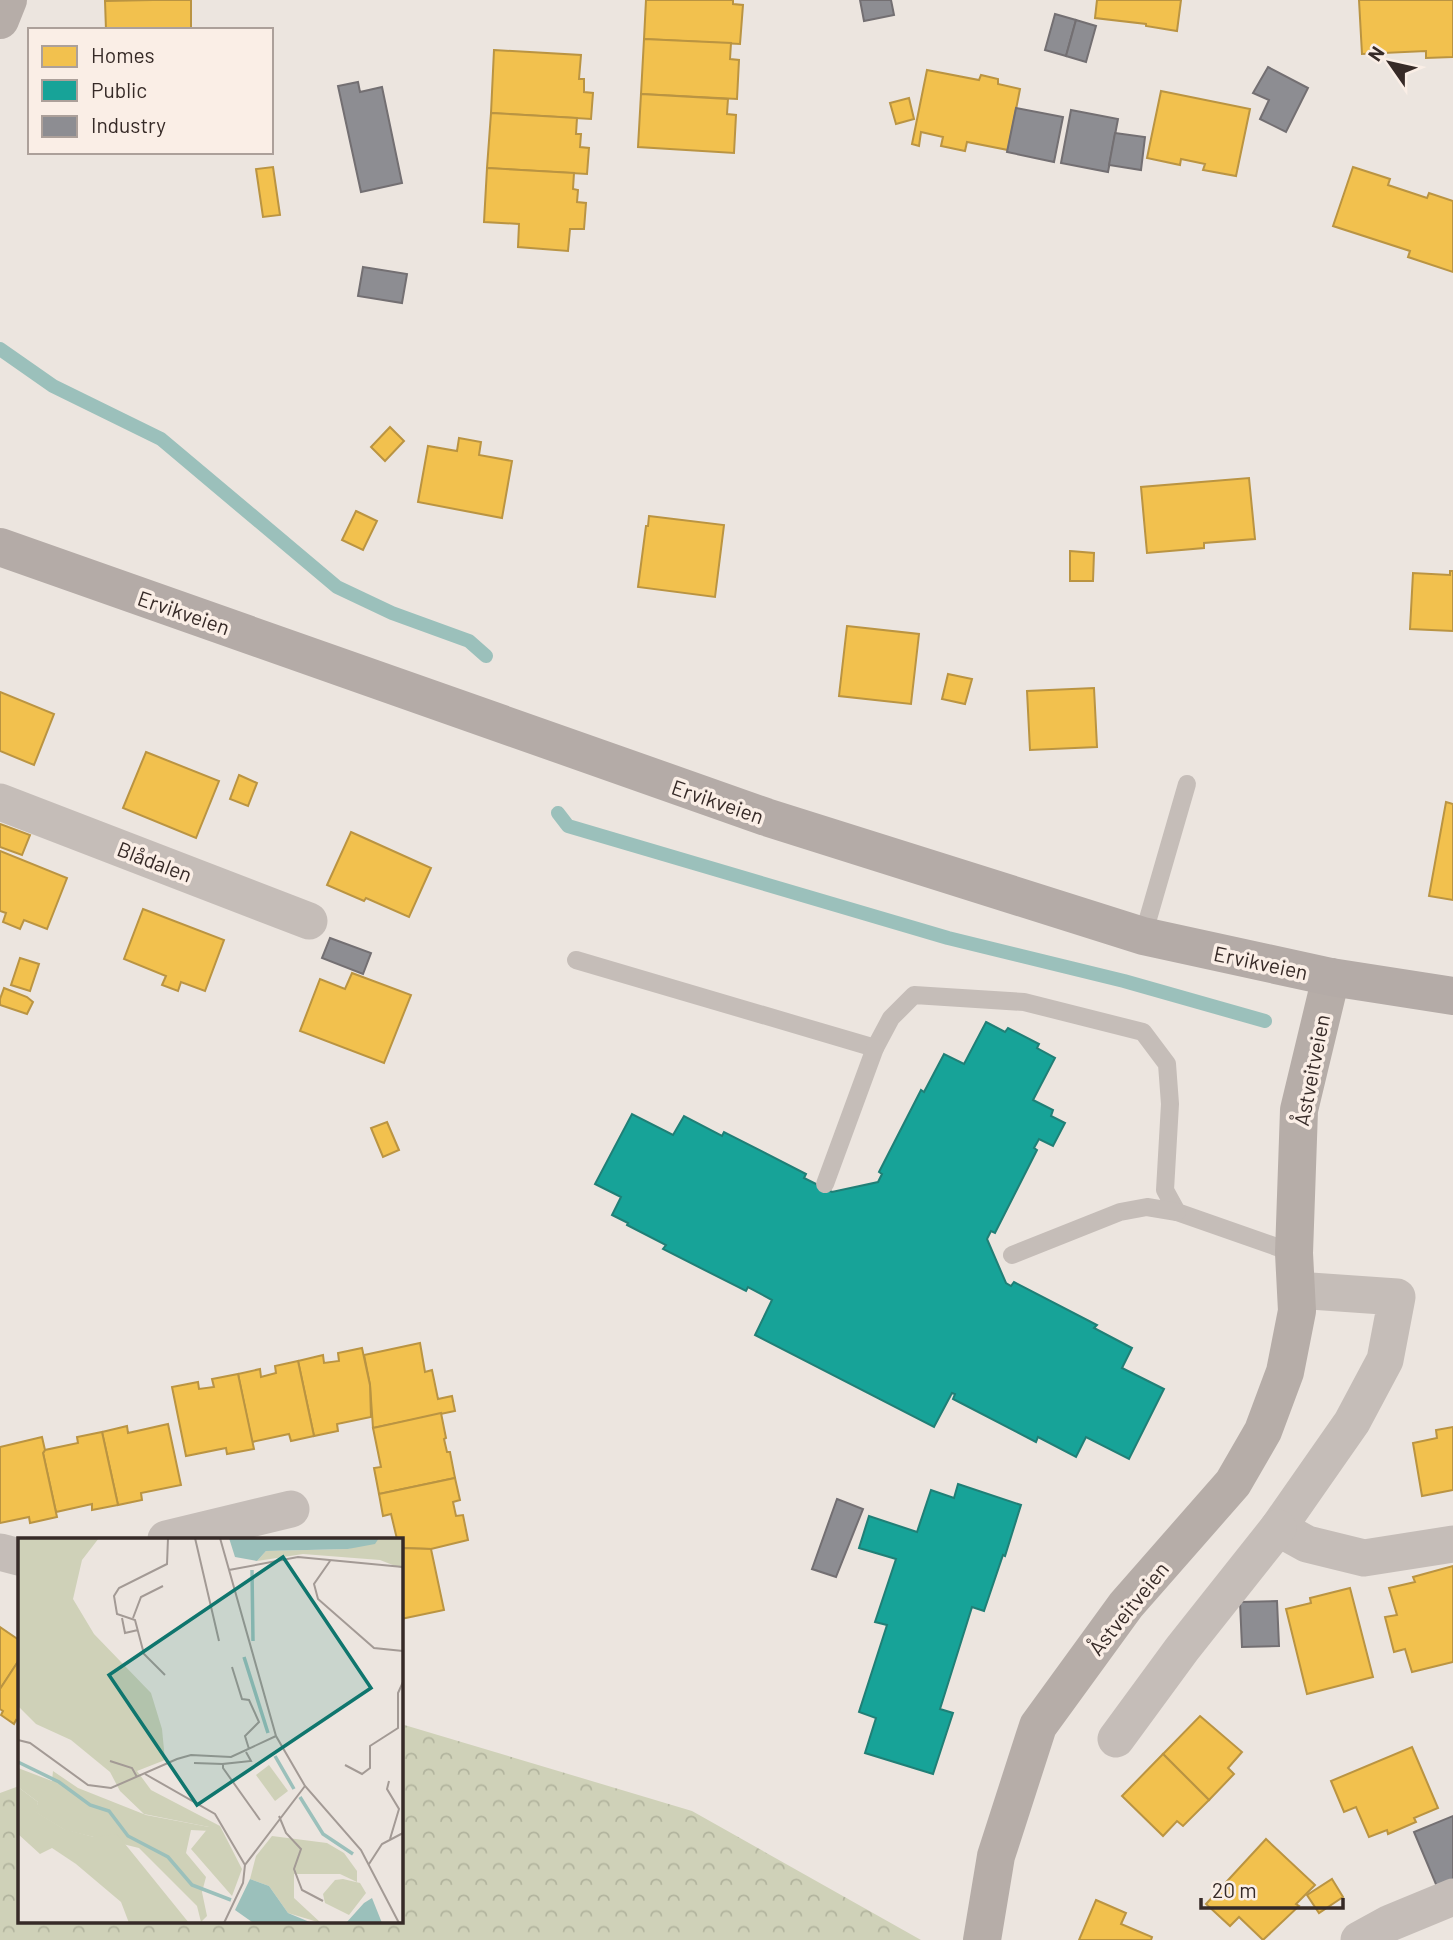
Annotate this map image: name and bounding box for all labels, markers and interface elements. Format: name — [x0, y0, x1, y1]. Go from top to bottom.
legend — [28, 28, 273, 154]
north arrow — [1355, 28, 1425, 98]
text: Homes — [91, 42, 155, 67]
text: N — [1362, 42, 1389, 65]
text: Public — [91, 77, 147, 102]
text: Industry — [91, 112, 166, 137]
street label: Ervikveien — [135, 585, 233, 639]
street label: Ervikveien — [669, 774, 767, 828]
street label: Blådalen — [114, 835, 196, 887]
street label: Ervikveien — [1212, 940, 1310, 984]
street label: Åstveitveien — [1288, 1012, 1334, 1128]
inset map — [18, 1538, 402, 1923]
street label: Åstveitveien — [1083, 1556, 1173, 1660]
scale bar — [1201, 1867, 1343, 1911]
text: 20 m — [1212, 1877, 1257, 1902]

